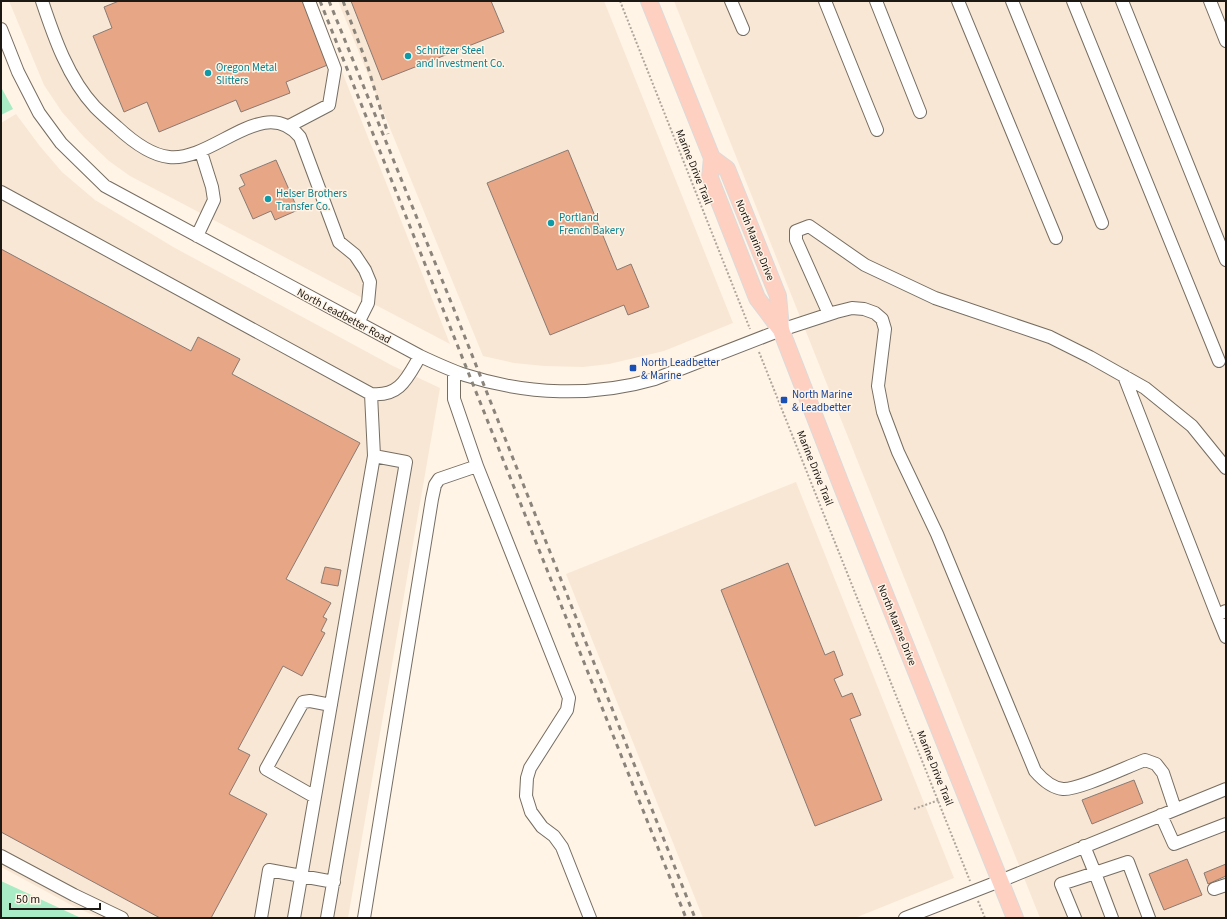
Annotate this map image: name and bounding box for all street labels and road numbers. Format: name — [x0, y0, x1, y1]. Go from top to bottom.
street label: Marine Drive Trail — [672, 127, 716, 207]
street label: North Marine Drive — [732, 197, 778, 283]
street label: North Leadbetter Road — [294, 285, 394, 347]
street label: Marine Drive Trail — [793, 428, 837, 508]
street label: North Marine Drive — [874, 582, 920, 668]
street label: Marine Drive Trail — [913, 728, 957, 808]

